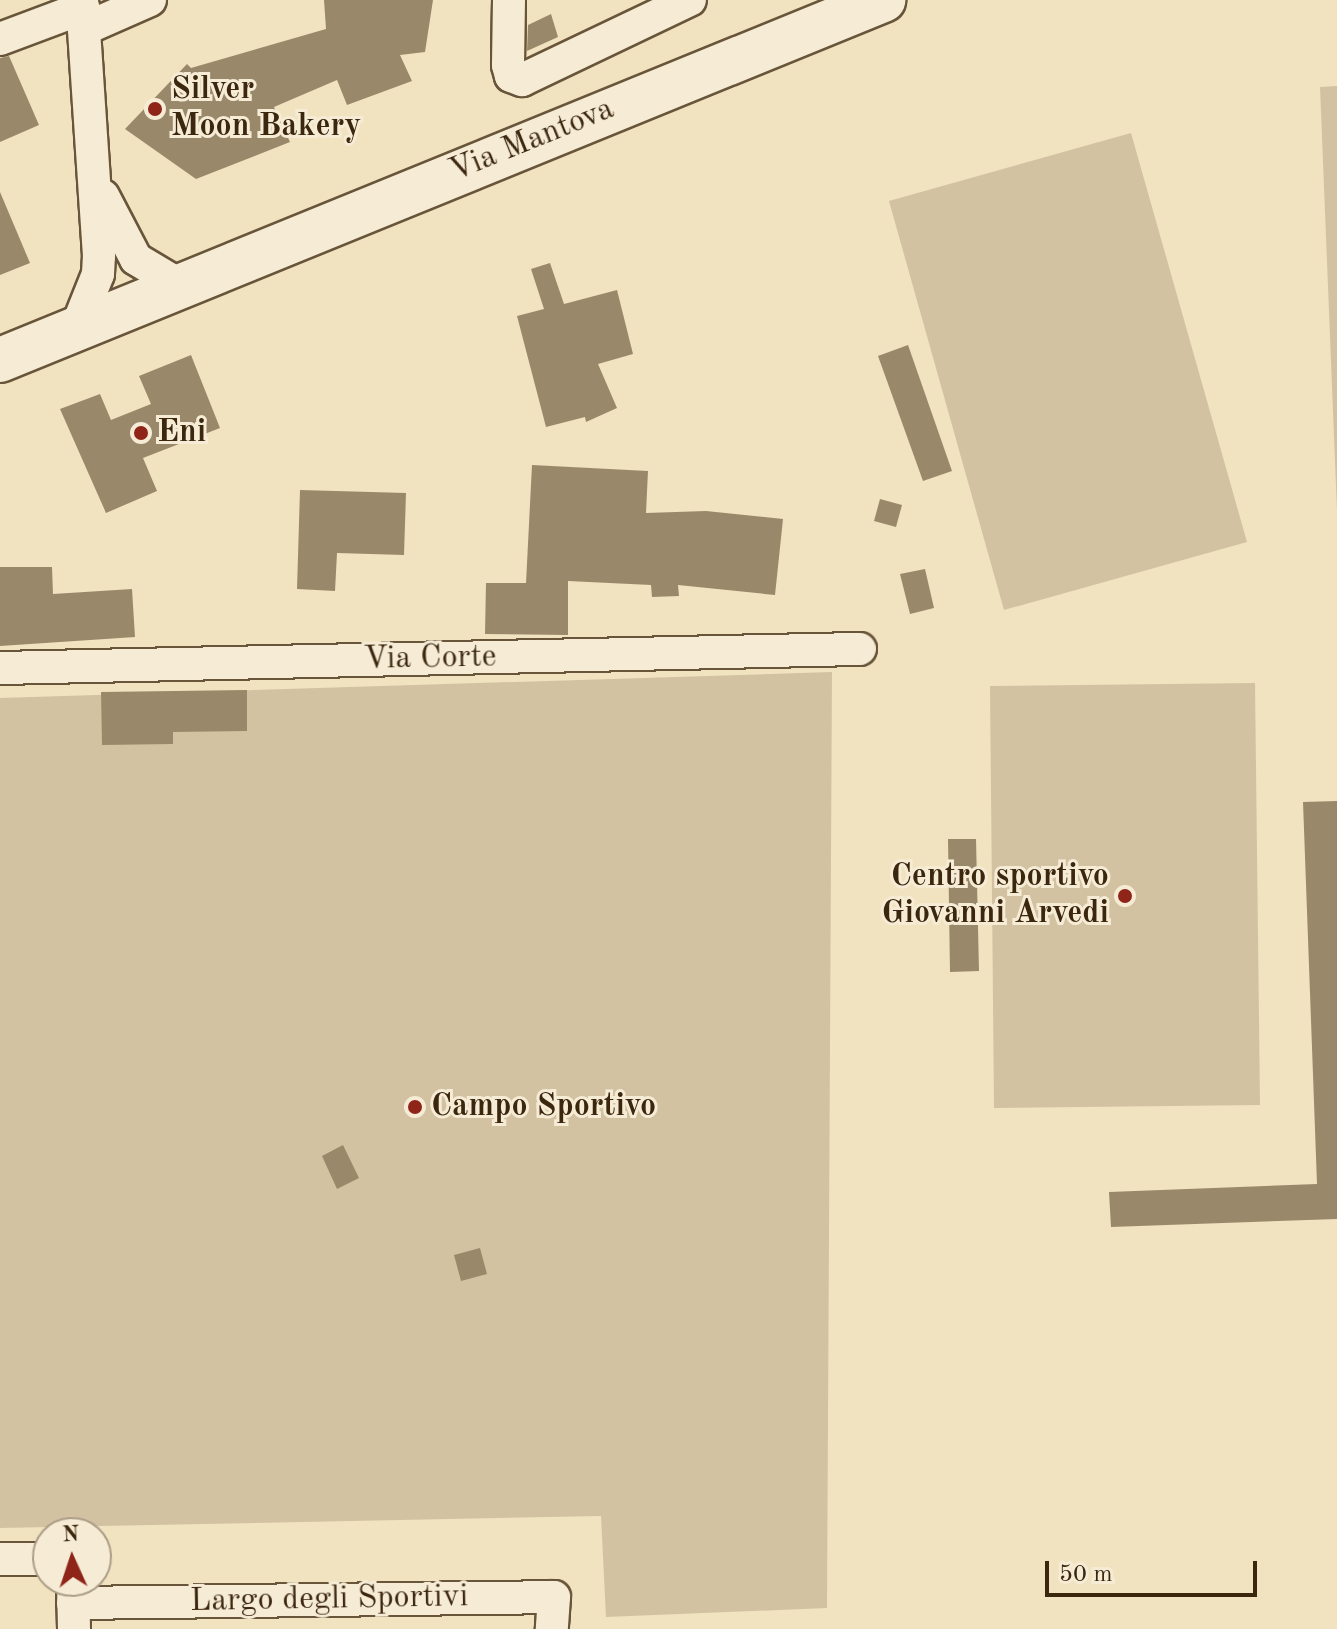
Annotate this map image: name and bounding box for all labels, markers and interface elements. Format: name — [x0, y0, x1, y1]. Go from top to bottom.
place label: Silver Moon Bakery — [171, 72, 361, 147]
street label: Via Mantova — [444, 91, 620, 191]
marker: Silver Moon Bakery — [146, 100, 164, 118]
place label: Eni — [157, 414, 206, 452]
marker: Eni — [132, 424, 150, 442]
street label: Via Corte — [363, 639, 497, 679]
place label: Centro sportivo Giovanni Arvedi — [882, 859, 1109, 934]
marker: Centro sportivo Giovanni Arvedi — [1116, 887, 1134, 905]
place label: Campo Sportivo — [431, 1088, 656, 1126]
marker: Campo Sportivo — [406, 1098, 424, 1116]
north arrow — [32, 1517, 112, 1597]
text: N — [62, 1524, 80, 1546]
scale bar — [1049, 1545, 1261, 1595]
text: 50 m — [1059, 1563, 1113, 1587]
street label: Largo degli Sportivi — [190, 1578, 468, 1622]

